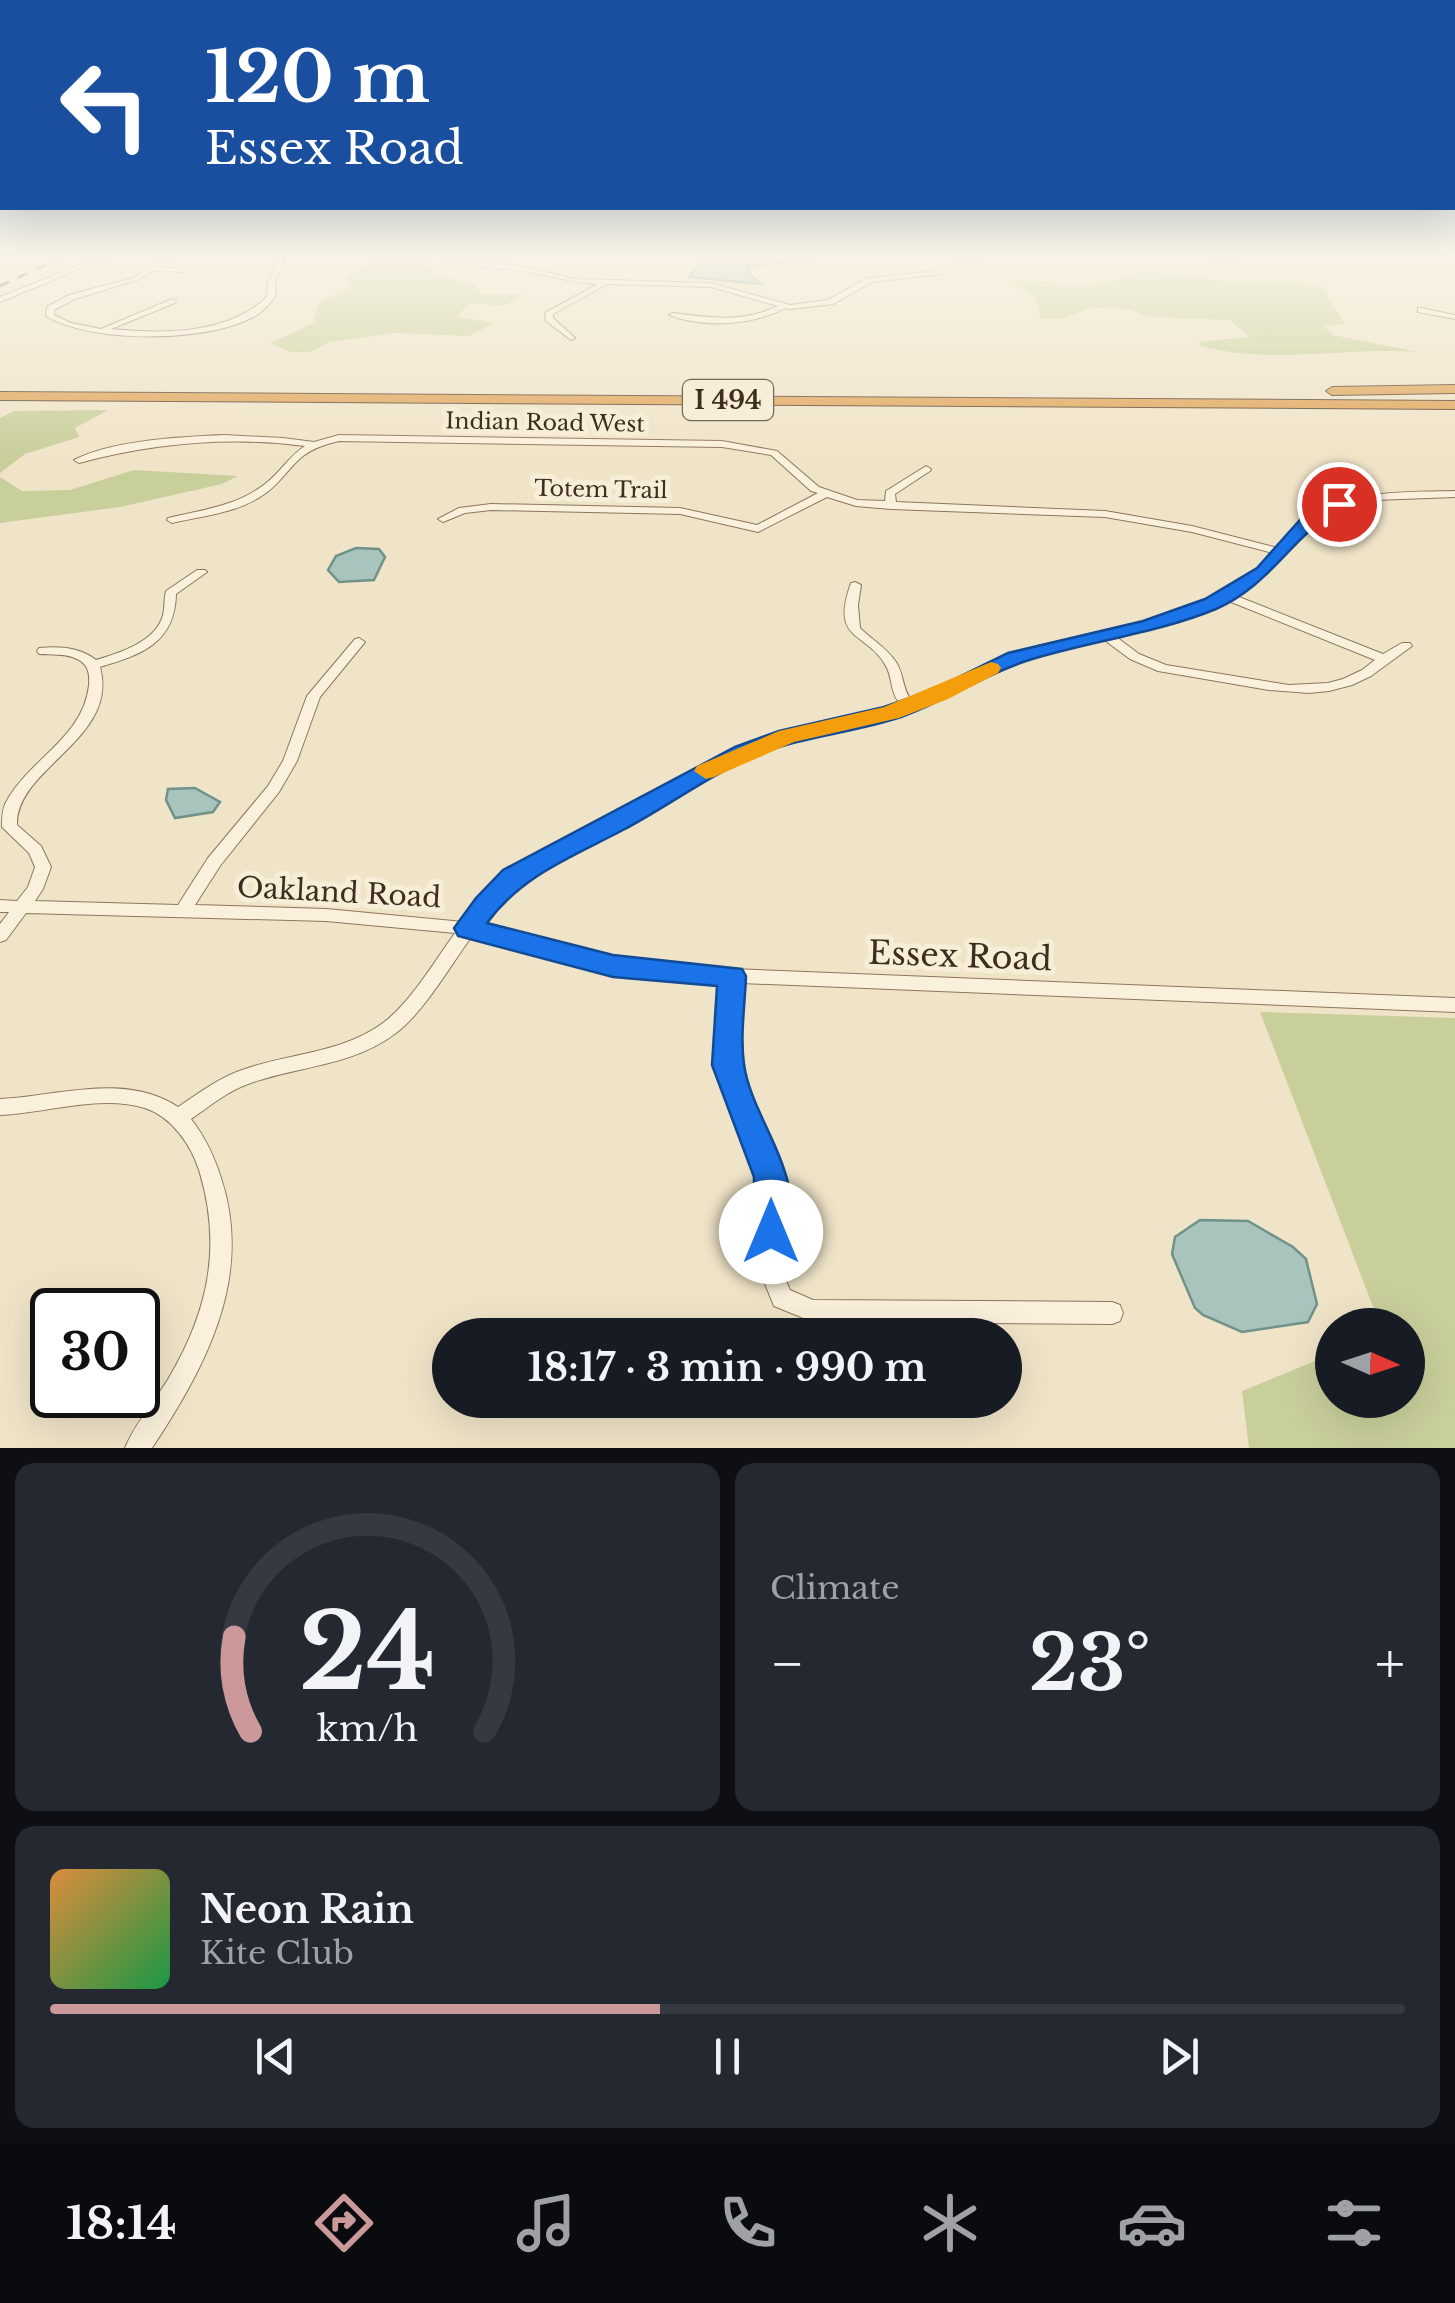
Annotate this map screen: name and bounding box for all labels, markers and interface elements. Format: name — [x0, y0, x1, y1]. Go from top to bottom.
text: 120 m — [205, 34, 430, 121]
icon: left — [40, 40, 170, 170]
text: Essex Road — [205, 120, 464, 176]
road number: I 494 — [683, 380, 773, 420]
street label: Indian Road West — [445, 407, 646, 438]
pin — [1297, 462, 1382, 547]
street label: Totem Trail — [534, 475, 668, 504]
icon: arrive — [1312, 477, 1367, 532]
street label: Oakland Road — [236, 870, 442, 915]
street label: Essex Road — [867, 933, 1053, 979]
position arrow — [719, 1180, 823, 1284]
speed limit sign: 30 — [30, 1288, 160, 1418]
north arrow — [1315, 1308, 1425, 1418]
map controls — [1315, 1308, 1425, 1418]
text: 18:17 · 3 min · 990 m — [527, 1344, 927, 1391]
text: Climate — [770, 1568, 899, 1608]
text: 24 — [299, 1588, 436, 1717]
text: 23° — [1029, 1617, 1151, 1710]
text: − — [770, 1630, 805, 1698]
text: + — [1375, 1630, 1405, 1698]
text: km/h — [317, 1706, 418, 1751]
text: Neon Rain — [200, 1886, 414, 1933]
text: Kite Club — [200, 1933, 354, 1973]
icon: previous — [248, 2029, 303, 2084]
icon: pause — [700, 2029, 755, 2084]
icon: next — [1152, 2029, 1207, 2084]
icon: directions — [309, 2188, 379, 2258]
icon: music — [511, 2188, 581, 2258]
icon: phone — [713, 2188, 783, 2258]
icon: climate — [915, 2188, 985, 2258]
icon: car — [1117, 2188, 1187, 2258]
icon: filters — [1319, 2188, 1389, 2258]
text: 18:14 — [66, 2195, 177, 2251]

